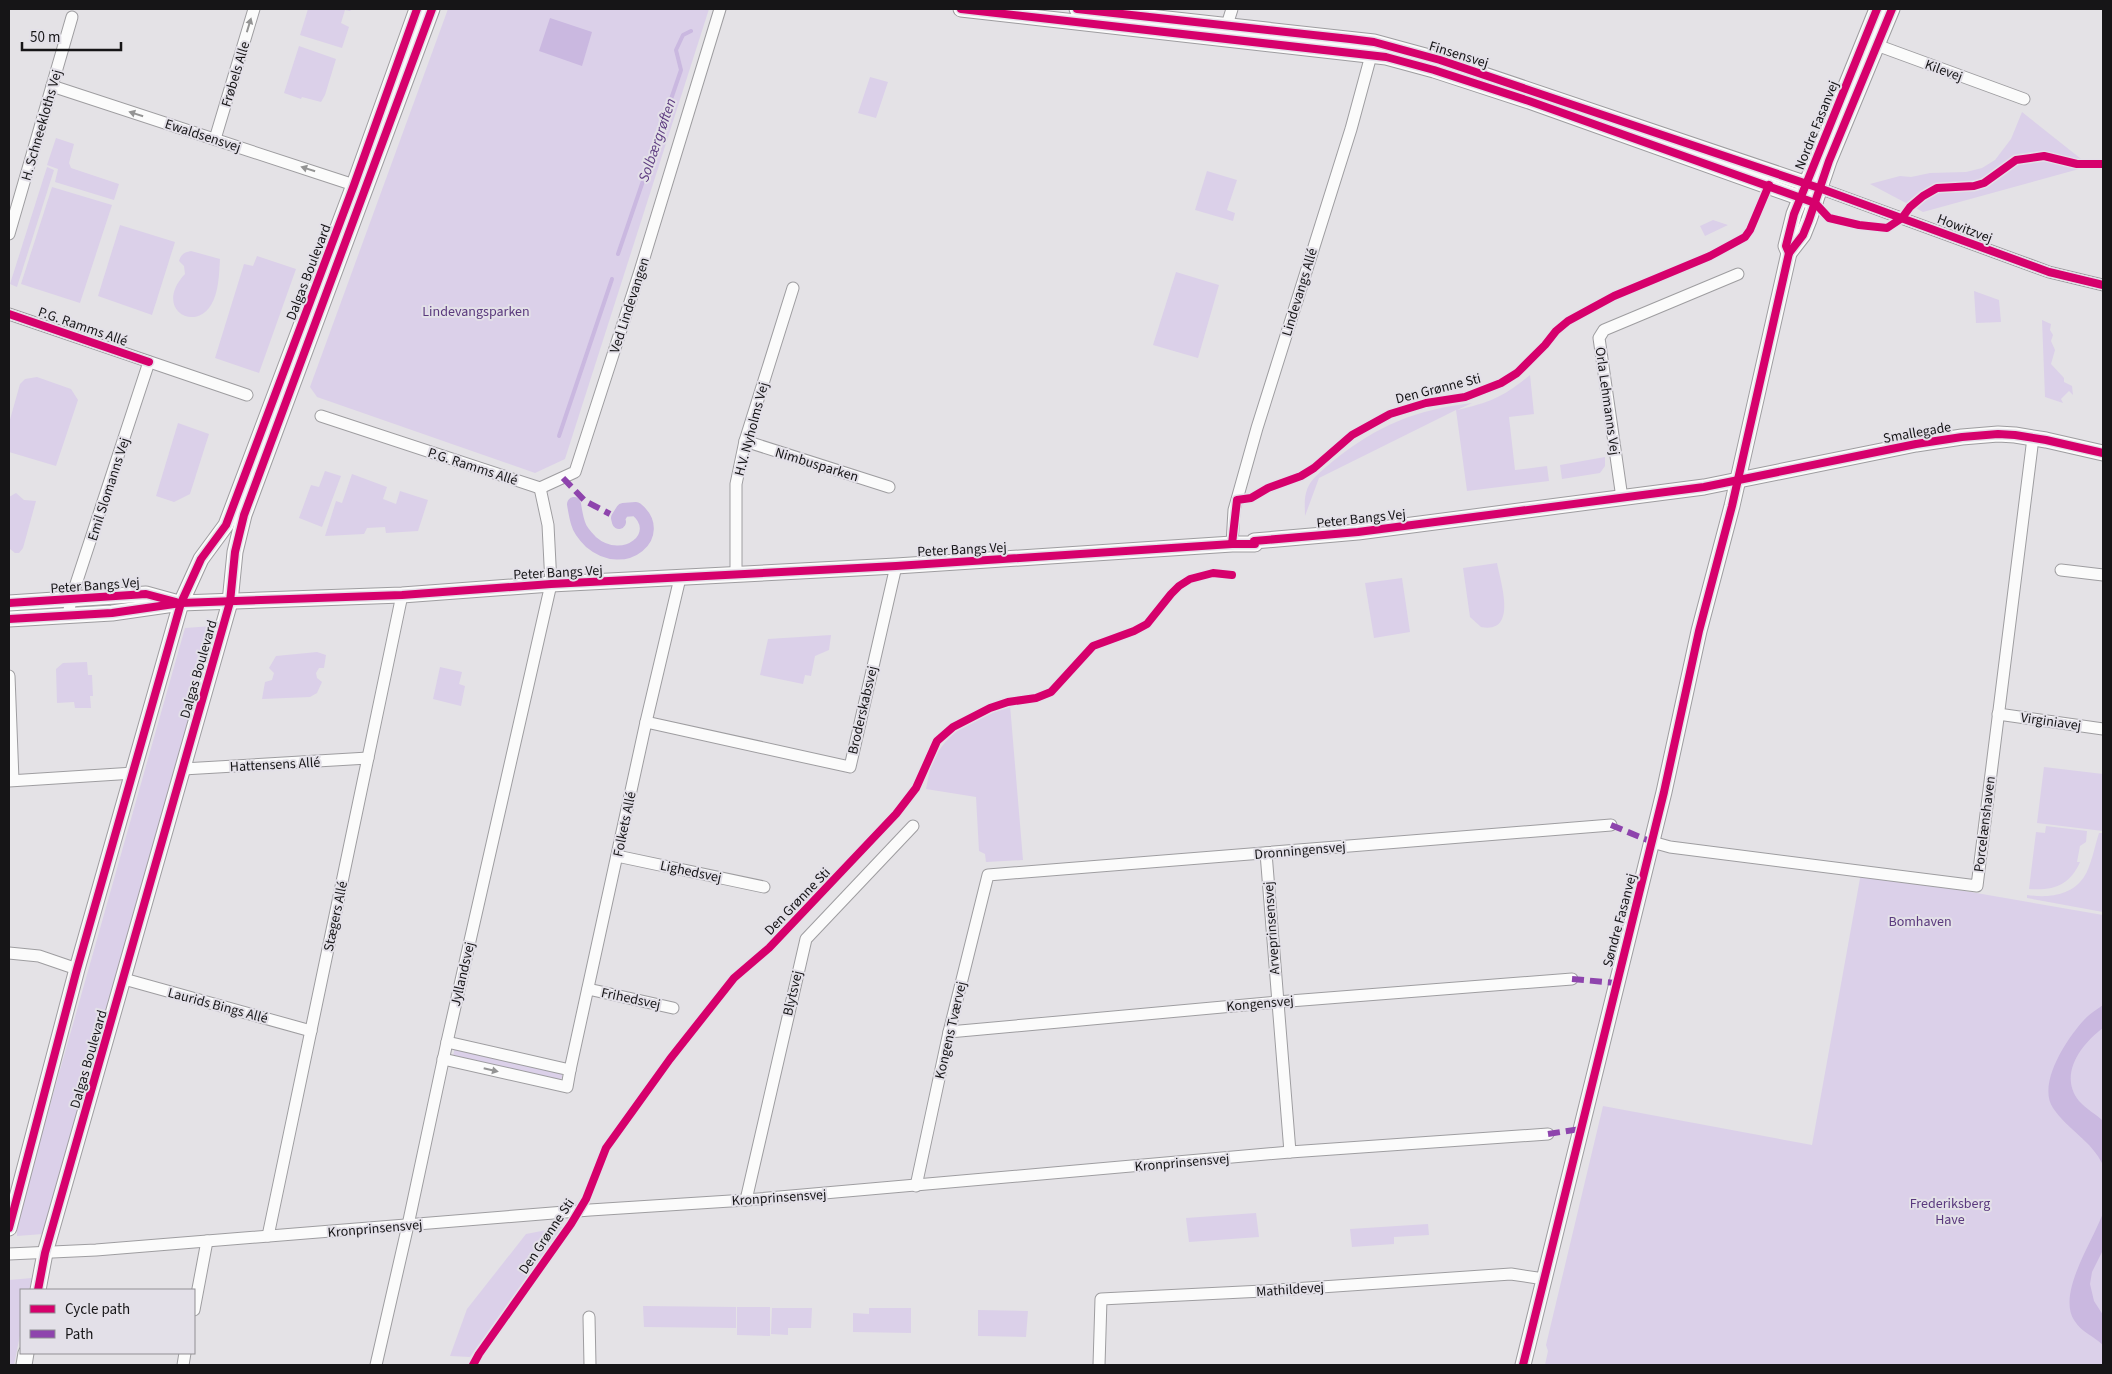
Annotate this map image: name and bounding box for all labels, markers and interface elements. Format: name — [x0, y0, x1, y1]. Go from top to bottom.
one-way arrow — [246, 17, 254, 32]
scale bar — [22, 20, 121, 52]
text: 50 m — [30, 27, 60, 48]
street label: Finsensvej — [1426, 36, 1491, 73]
street label: Frøbels Alle — [217, 39, 255, 110]
street label: Kilevej — [1922, 55, 1965, 87]
street label: H. Schneekloths Vej — [17, 67, 67, 183]
street label: Nordre Fasanvej — [1790, 78, 1844, 173]
water label: Solbærgrøften — [633, 95, 682, 185]
one-way arrow — [129, 110, 144, 117]
street label: Ewaldsensvej — [162, 114, 243, 158]
one-way arrow — [300, 165, 315, 173]
street label: Howitzvej — [1934, 209, 1995, 249]
street label: Dalgas Boulevard — [281, 221, 336, 323]
street label: Lindevangs Allé — [1277, 246, 1323, 339]
street label: Ved Lindevangen — [605, 255, 655, 356]
street label: P.G. Ramms Allé — [35, 302, 130, 352]
park label: Lindevangsparken — [422, 302, 530, 322]
street label: Orla Lehmanns Vej — [1590, 346, 1624, 456]
street label: Den Grønne Sti — [1393, 369, 1483, 409]
street label: H.V. Nyholms Vej — [730, 380, 774, 478]
street label: Smallegade — [1882, 417, 1953, 449]
street label: Emil Slomanns Vej — [83, 435, 135, 544]
street label: P.G. Ramms Allé — [425, 443, 520, 491]
street label: Nimbusparken — [773, 443, 861, 487]
street label: Peter Bangs Vej — [1316, 504, 1407, 534]
street label: Peter Bangs Vej — [917, 538, 1007, 562]
street label: Peter Bangs Vej — [513, 561, 603, 585]
street label: Peter Bangs Vej — [50, 573, 140, 599]
street label: Dalgas Boulevard — [175, 618, 223, 721]
street label: Broderskabsvej — [843, 664, 883, 756]
street label: Virginiavej — [2019, 708, 2082, 736]
street label: Hattensens Allé — [229, 753, 321, 777]
street label: Porcelænshaven — [1969, 775, 2001, 873]
street label: Folkets Allé — [608, 790, 642, 859]
street label: Dronningensvej — [1254, 837, 1347, 865]
street label: Lighedsvej — [658, 856, 723, 888]
street label: Den Grønne Sti — [760, 863, 835, 940]
street label: Søndre Fasanvej — [1598, 871, 1642, 969]
street label: Stægers Allé — [319, 879, 353, 953]
street label: Arveprinsensvej — [1259, 881, 1285, 975]
park label: Bomhaven — [1888, 912, 1952, 932]
street label: Jyllandsvej — [446, 940, 480, 1008]
street label: Blytsvej — [778, 969, 808, 1018]
street label: Kongens Tværvej — [930, 979, 972, 1081]
street label: Laurids Bings Allé — [165, 983, 270, 1029]
street label: Frihedsvej — [599, 983, 662, 1015]
street label: Kongensvej — [1226, 991, 1295, 1017]
street label: Dalgas Boulevard — [65, 1008, 113, 1111]
one-way arrow — [483, 1066, 498, 1074]
street label: Kronprinsensvej — [1134, 1149, 1230, 1177]
street label: Kronprinsensvej — [731, 1185, 827, 1211]
park label: Frederiksberg Have — [1910, 1194, 1990, 1230]
street label: Den Grønne Sti — [514, 1195, 580, 1278]
street label: Kronprinsensvej — [327, 1215, 423, 1243]
street label: Mathildevej — [1255, 1278, 1325, 1302]
legend — [20, 1289, 195, 1354]
text: Cycle path — [65, 1299, 130, 1320]
text: Path — [65, 1324, 93, 1345]

